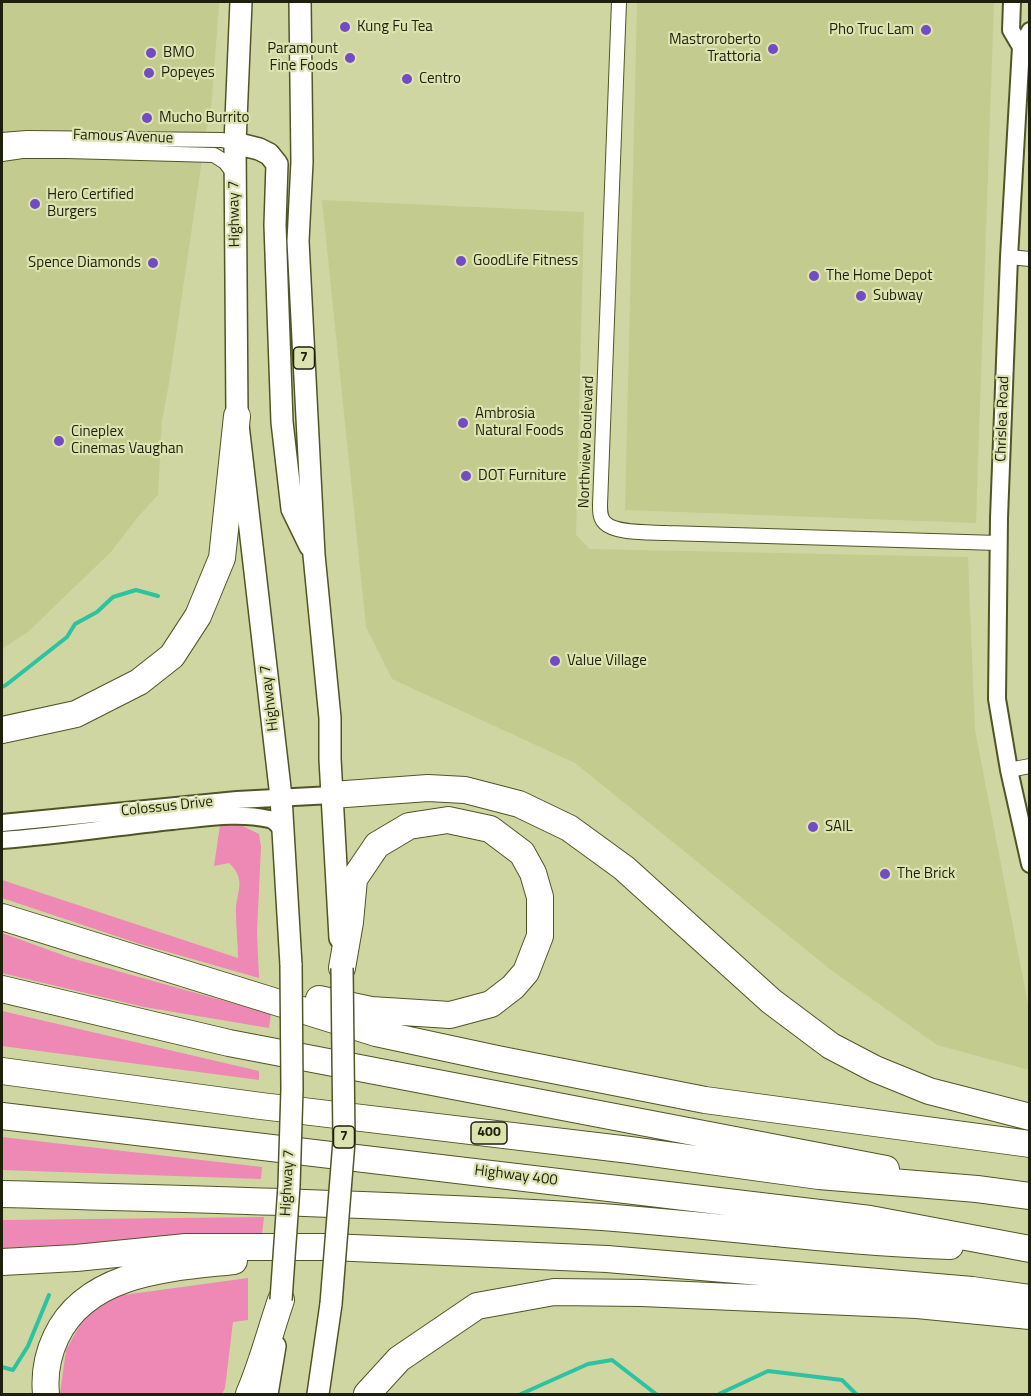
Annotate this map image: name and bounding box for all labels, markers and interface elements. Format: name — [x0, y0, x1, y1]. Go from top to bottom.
place label: Kung Fu Tea — [357, 18, 433, 36]
marker: Kung Fu Tea — [338, 20, 352, 34]
place label: Pho Truc Lam — [829, 21, 914, 39]
marker: Pho Truc Lam — [919, 23, 933, 37]
place label: Mastroroberto Trattoria — [669, 31, 761, 66]
place label: Paramount Fine Foods — [267, 40, 338, 75]
marker: Mastroroberto Trattoria — [766, 42, 780, 56]
place label: BMO — [163, 44, 195, 62]
marker: BMO — [144, 46, 158, 60]
marker: Paramount Fine Foods — [343, 51, 357, 65]
place label: Popeyes — [161, 64, 215, 82]
marker: Popeyes — [142, 66, 156, 80]
place label: Centro — [419, 70, 461, 88]
marker: Centro — [400, 72, 414, 86]
place label: Mucho Burrito — [159, 109, 249, 127]
marker: Mucho Burrito — [140, 111, 154, 125]
street label: Famous Avenue — [72, 126, 174, 148]
street label: Highway 7 — [225, 180, 245, 248]
place label: Hero Certified Burgers — [47, 186, 134, 221]
marker: Hero Certified Burgers — [28, 197, 42, 211]
place label: GoodLife Fitness — [473, 252, 578, 270]
place label: Spence Diamonds — [28, 254, 141, 272]
marker: GoodLife Fitness — [454, 254, 468, 268]
marker: Spence Diamonds — [146, 256, 160, 270]
place label: The Home Depot — [826, 267, 932, 285]
marker: The Home Depot — [807, 269, 821, 283]
place label: Subway — [873, 287, 923, 305]
marker: Subway — [854, 289, 868, 303]
road number: 7 — [294, 347, 314, 369]
street label: Northview Boulevard — [576, 375, 598, 509]
street label: Chrislea Road — [993, 376, 1013, 462]
place label: Ambrosia Natural Foods — [475, 405, 564, 440]
marker: Ambrosia Natural Foods — [456, 416, 470, 430]
place label: Cineplex Cinemas Vaughan — [71, 423, 184, 458]
marker: Cineplex Cinemas Vaughan — [52, 434, 66, 448]
place label: DOT Furniture — [478, 467, 566, 485]
marker: DOT Furniture — [459, 469, 473, 483]
place label: Value Village — [567, 652, 647, 670]
marker: Value Village — [548, 654, 562, 668]
street label: Highway 7 — [257, 664, 283, 732]
street label: Colossus Drive — [120, 793, 214, 821]
place label: SAIL — [825, 818, 853, 836]
marker: SAIL — [806, 820, 820, 834]
place label: The Brick — [897, 865, 955, 883]
marker: The Brick — [878, 867, 892, 881]
road number: 400 — [471, 1122, 507, 1144]
road number: 7 — [334, 1126, 354, 1148]
street label: Highway 7 — [277, 1149, 299, 1217]
street label: Highway 400 — [473, 1162, 559, 1190]

